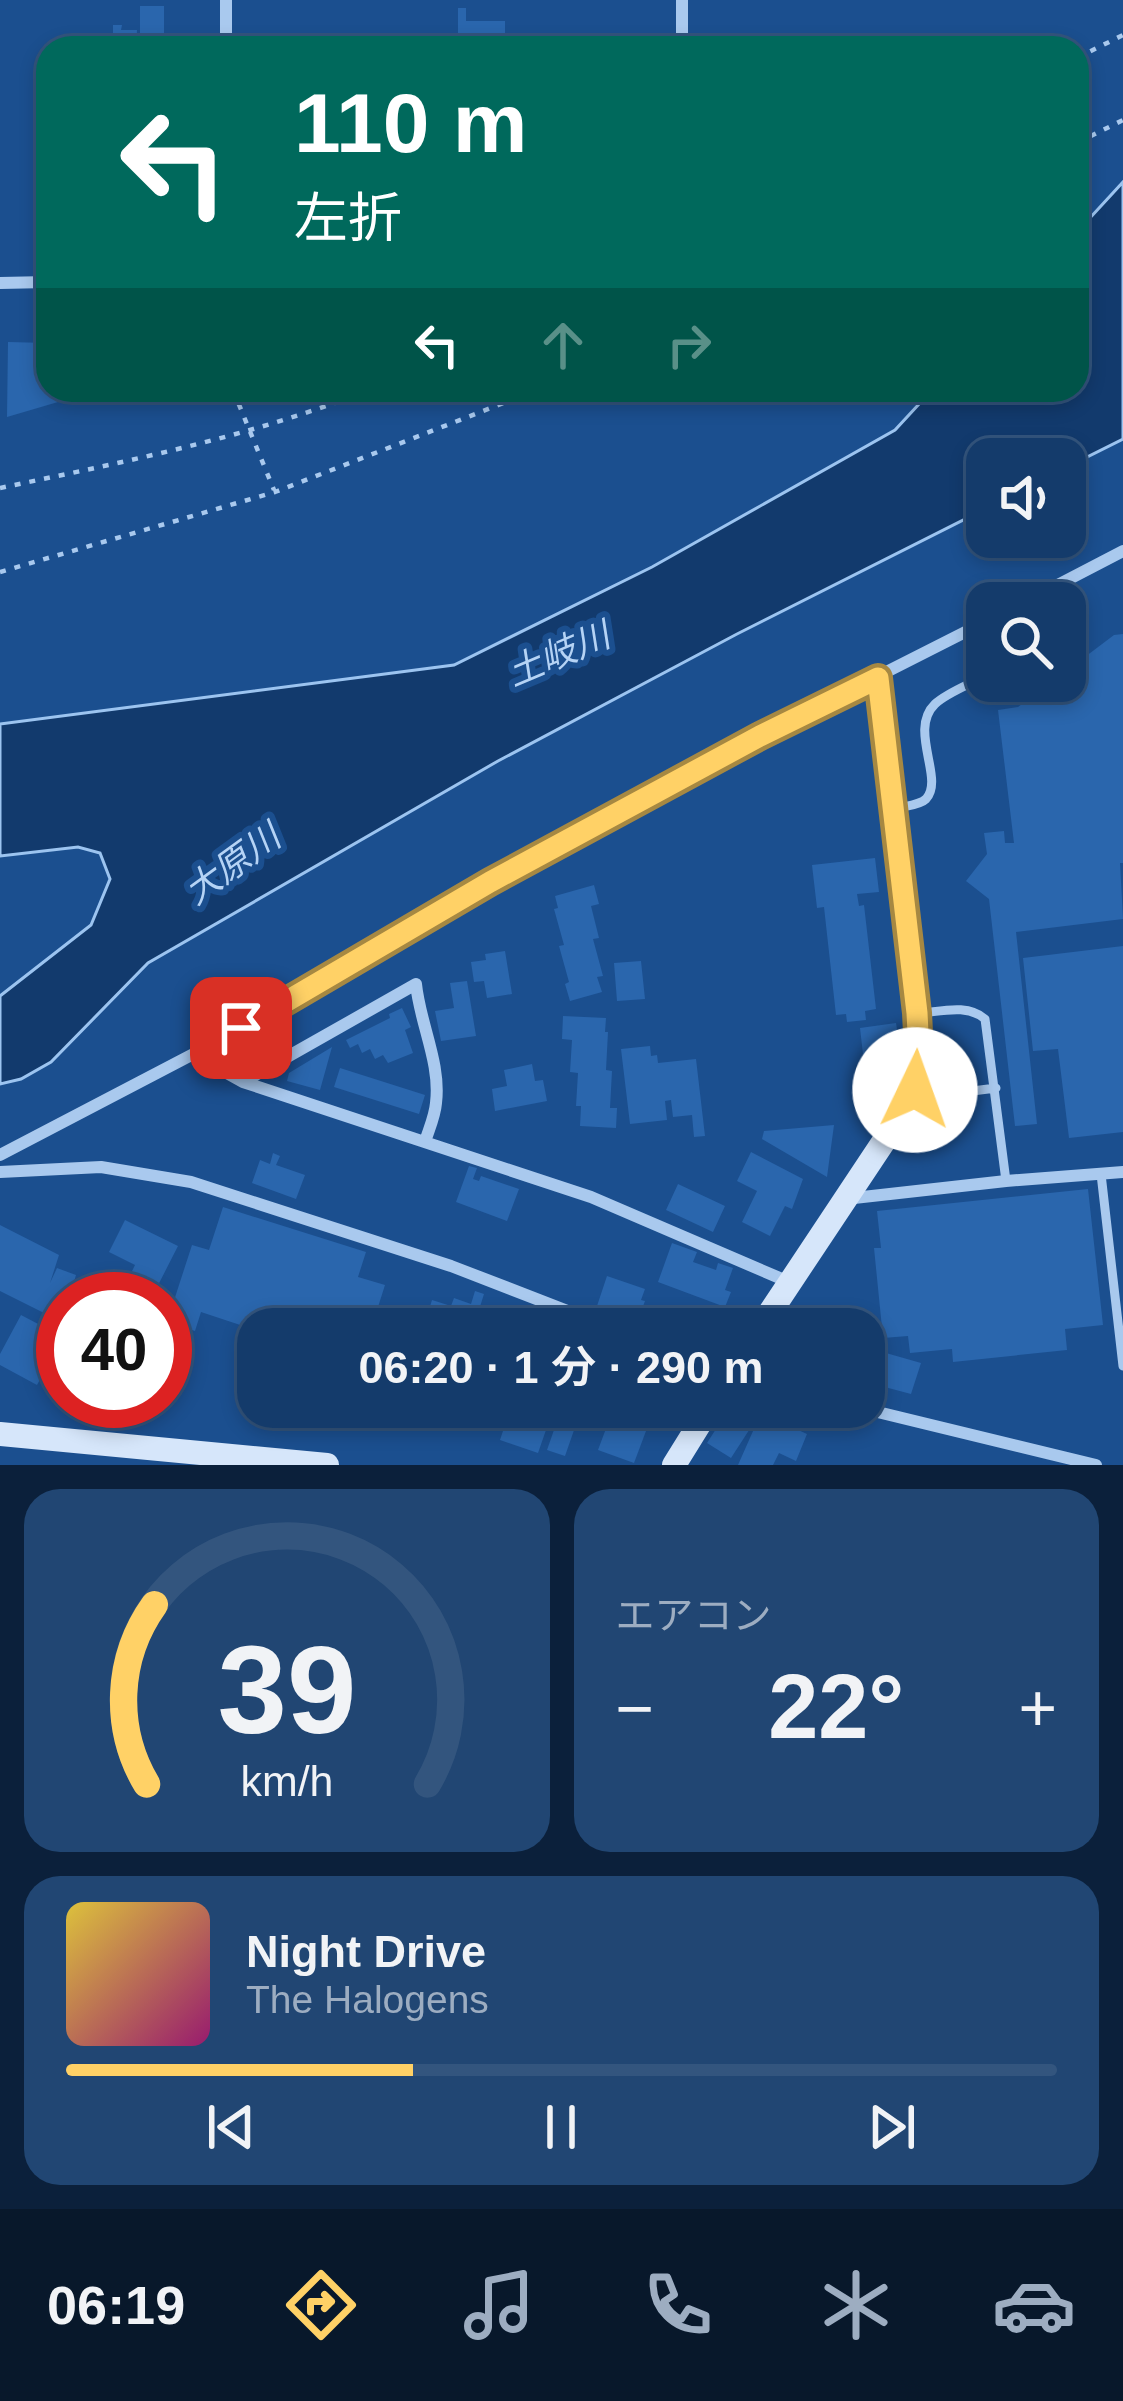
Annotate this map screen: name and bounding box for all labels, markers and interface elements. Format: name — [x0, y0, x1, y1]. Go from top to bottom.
text: 110 m — [294, 76, 528, 170]
icon: left — [96, 84, 252, 240]
text: 左折 — [294, 188, 402, 248]
icon: left — [404, 312, 470, 378]
icon: ahead — [530, 312, 596, 378]
icon: right — [656, 312, 722, 378]
map controls — [966, 438, 1086, 702]
button: sound — [966, 438, 1086, 558]
button: search — [966, 582, 1086, 702]
water label: 土岐川 — [500, 612, 619, 694]
water label: 大原川 — [176, 813, 291, 912]
pin — [190, 977, 292, 1079]
icon: arrive — [208, 995, 274, 1061]
position arrow — [852, 1027, 978, 1153]
speed limit sign: 40 — [36, 1272, 192, 1428]
text: 06:20 · 1 分 · 290 m — [358, 1342, 764, 1393]
text: エアコン — [616, 1594, 772, 1637]
text: 39 — [217, 1620, 356, 1759]
text: 22° — [768, 1657, 904, 1757]
text: − — [616, 1671, 654, 1745]
text: + — [1018, 1671, 1057, 1745]
text: km/h — [240, 1756, 333, 1804]
text: Night Drive — [246, 1926, 486, 1977]
text: The Halogens — [246, 1978, 489, 2021]
icon: previous — [198, 2094, 264, 2160]
icon: pause — [528, 2094, 594, 2160]
icon: next — [859, 2094, 925, 2160]
icon: directions — [279, 2263, 363, 2347]
icon: music — [457, 2263, 541, 2347]
icon: phone — [636, 2263, 720, 2347]
icon: climate — [814, 2263, 898, 2347]
icon: car — [992, 2263, 1076, 2347]
text: 06:19 — [47, 2275, 185, 2335]

